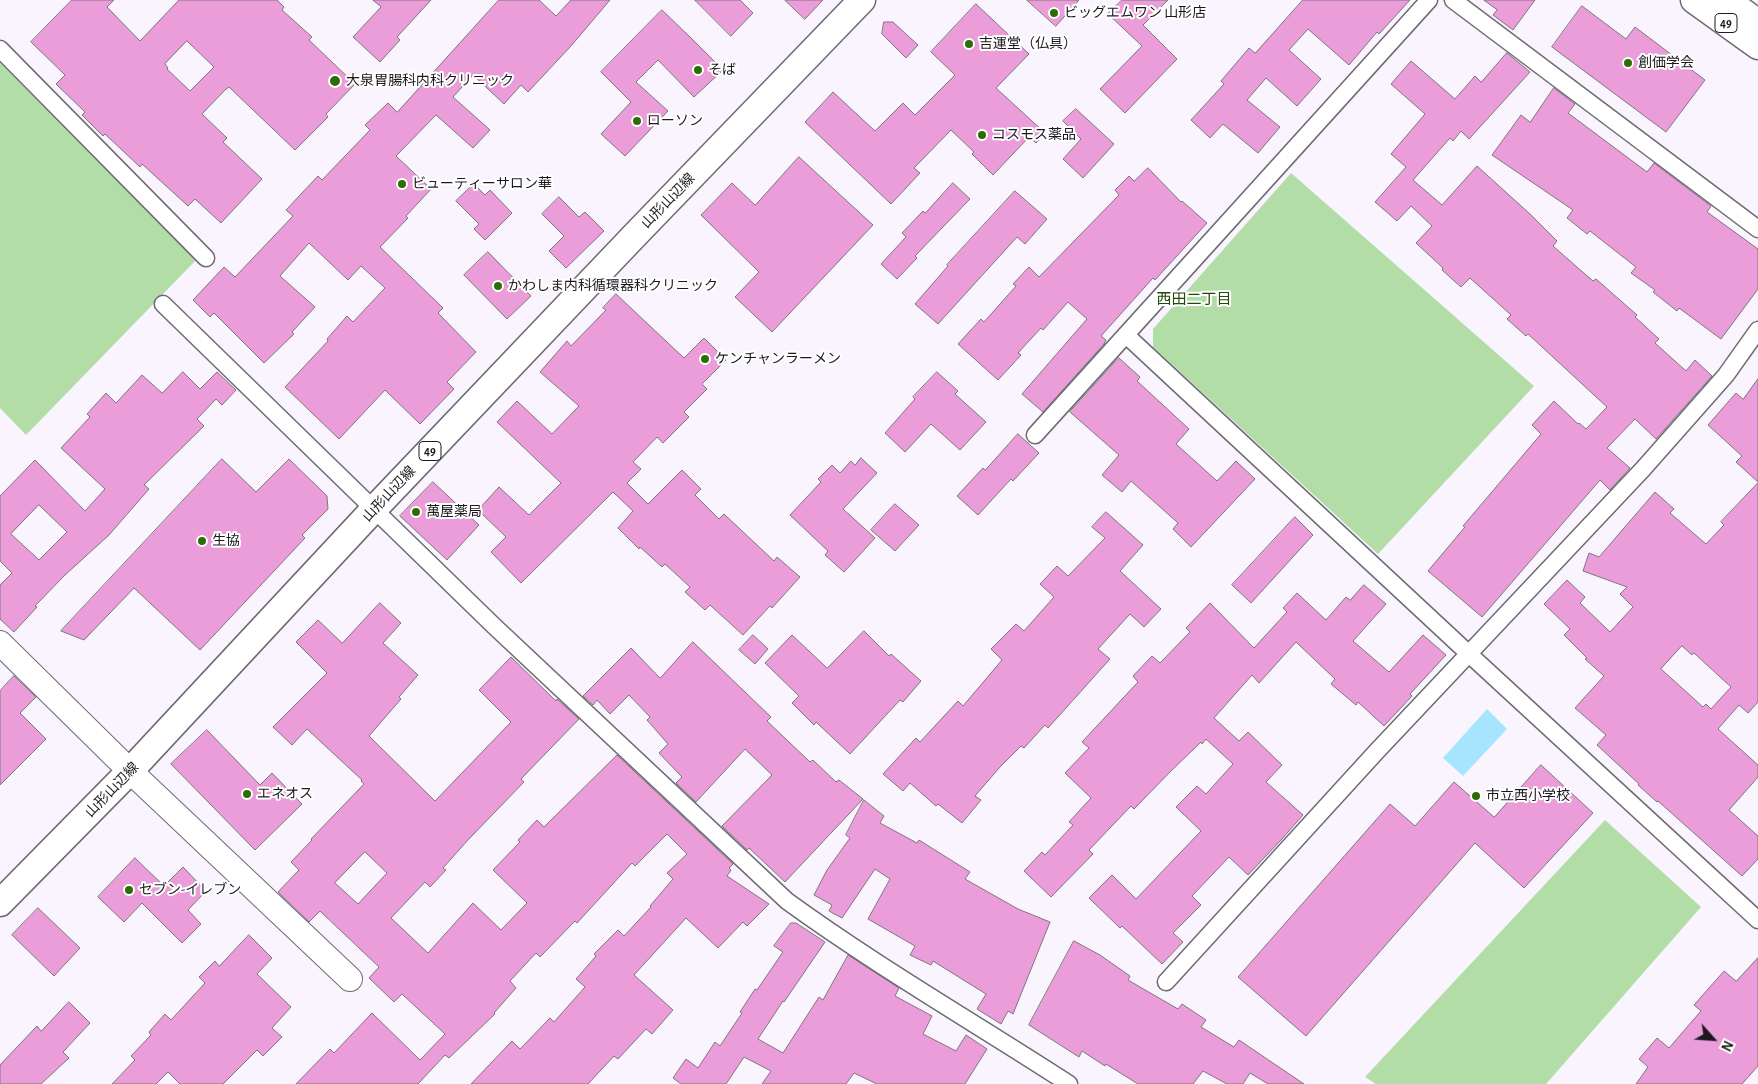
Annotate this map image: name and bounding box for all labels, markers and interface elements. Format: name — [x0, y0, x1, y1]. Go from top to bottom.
place label: ビッグエムワン 山形店 — [1064, 5, 1206, 21]
marker: ビッグエムワン 山形店 — [1048, 7, 1060, 19]
road number: 49 — [1715, 13, 1737, 32]
place label: 吉運堂（仏具） — [979, 36, 1077, 52]
marker: 吉運堂（仏具） — [963, 38, 975, 50]
place label: 創価学会 — [1638, 55, 1694, 71]
marker: 創価学会 — [1622, 57, 1634, 69]
place label: そば — [708, 62, 736, 78]
marker: そば — [692, 64, 704, 76]
place label: 大泉胃腸科内科クリニック — [346, 73, 514, 89]
marker: 大泉胃腸科内科クリニック — [328, 74, 342, 88]
place label: ローソン — [647, 113, 703, 129]
marker: ローソン — [631, 115, 643, 127]
place label: コスモス薬品 — [992, 127, 1076, 143]
marker: コスモス薬品 — [976, 129, 988, 141]
street label: 山形山辺線 — [638, 170, 698, 232]
place label: ビューティーサロン華 — [412, 176, 552, 192]
marker: ビューティーサロン華 — [396, 178, 408, 190]
place label: かわしま内科循環器科クリニック — [508, 278, 718, 294]
marker: かわしま内科循環器科クリニック — [492, 280, 504, 292]
district label: 西田二丁目 — [1157, 290, 1231, 308]
place label: ケンチャンラーメン — [715, 351, 841, 367]
marker: ケンチャンラーメン — [699, 353, 711, 365]
road number: 49 — [419, 442, 441, 461]
street label: 山形山辺線 — [359, 463, 419, 525]
place label: 萬屋薬局 — [426, 504, 482, 520]
marker: 萬屋薬局 — [410, 506, 422, 518]
place label: 生協 — [212, 533, 240, 549]
marker: 生協 — [196, 535, 208, 547]
street label: 山形山辺線 — [82, 759, 142, 821]
place label: エネオス — [257, 786, 313, 802]
marker: エネオス — [241, 788, 253, 800]
place label: 市立西小学校 — [1486, 788, 1570, 804]
marker: 市立西小学校 — [1470, 790, 1482, 802]
place label: セブン-イレブン — [139, 882, 241, 898]
marker: セブン-イレブン — [123, 884, 135, 896]
north arrow — [1688, 1014, 1738, 1064]
text: N — [1718, 1038, 1735, 1053]

